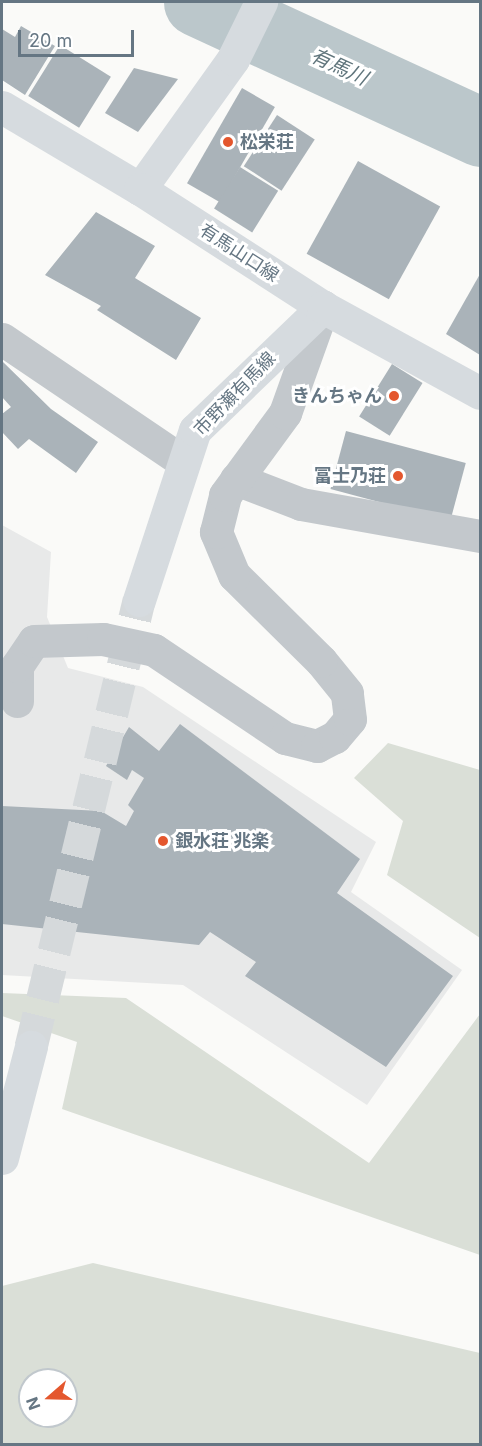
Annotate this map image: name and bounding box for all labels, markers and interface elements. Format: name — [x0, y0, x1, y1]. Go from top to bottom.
scale bar — [21, 18, 136, 56]
text: 20 m — [29, 30, 72, 51]
water label: 有馬川 — [307, 43, 371, 91]
place label: 松栄荘 — [240, 131, 294, 153]
marker: 松栄荘 — [221, 135, 235, 149]
street label: 有馬山口線 — [195, 219, 283, 287]
street label: 市野瀬有馬線 — [190, 348, 280, 440]
place label: きんちゃん — [292, 385, 382, 407]
marker: きんちゃん — [387, 389, 401, 403]
place label: 冨士乃荘 — [314, 465, 386, 487]
marker: 冨士乃荘 — [391, 469, 405, 483]
place label: 銀水荘 兆楽 — [175, 830, 269, 852]
marker: 銀水荘 兆楽 — [156, 834, 170, 848]
north arrow — [18, 1368, 78, 1428]
text: N — [21, 1394, 44, 1413]

